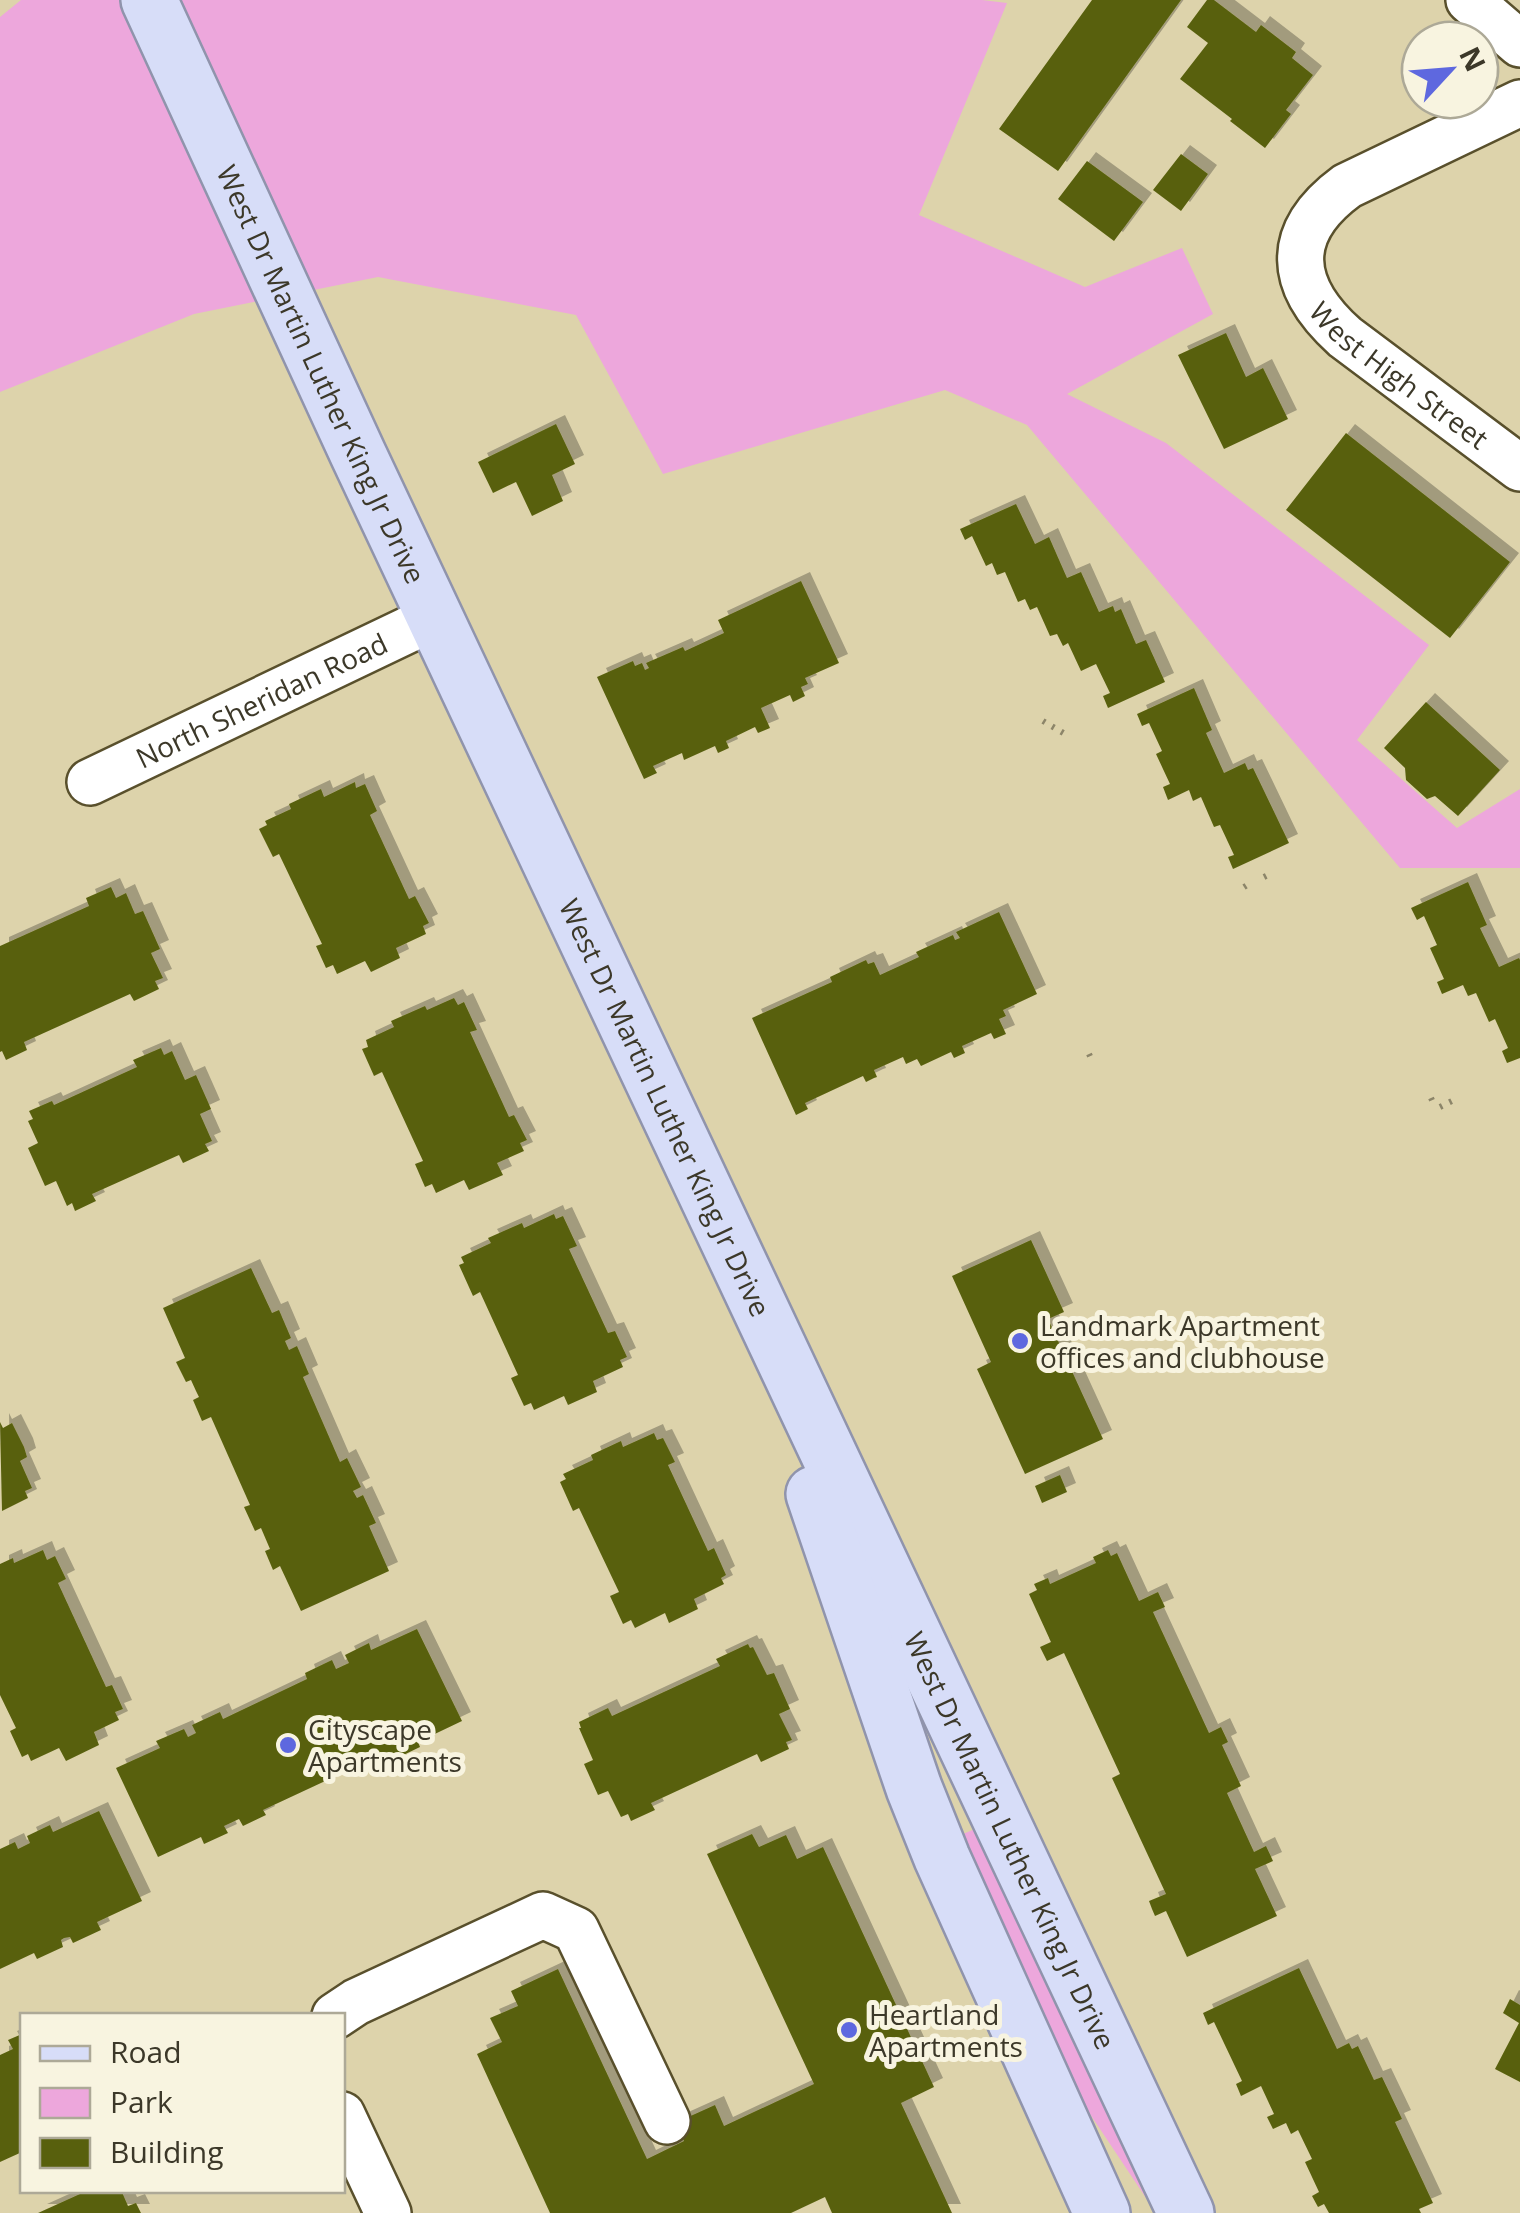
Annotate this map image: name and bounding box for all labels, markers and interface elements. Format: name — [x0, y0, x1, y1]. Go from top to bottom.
north arrow — [1400, 20, 1500, 120]
text: N — [1451, 40, 1495, 77]
street label: West Dr Martin Luther King Jr Drive — [208, 159, 435, 589]
street label: West High Street — [1301, 293, 1496, 457]
street label: North Sheridan Road — [129, 624, 393, 776]
street label: West Dr Martin Luther King Jr Drive — [551, 893, 780, 1322]
place label: Landmark Apartment offices and clubhouse — [1040, 1306, 1325, 1376]
marker: Landmark Apartment offices and clubhouse — [1009, 1330, 1031, 1352]
street label: West Dr Martin Luther King Jr Drive — [896, 1625, 1125, 2055]
place label: Cityscape Apartments — [308, 1710, 462, 1780]
marker: Cityscape Apartments — [277, 1734, 299, 1756]
place label: Heartland Apartments — [869, 1995, 1023, 2065]
legend — [20, 2013, 345, 2193]
marker: Heartland Apartments — [838, 2019, 860, 2041]
text: Road — [110, 2031, 182, 2072]
text: Park — [110, 2081, 173, 2122]
text: Building — [110, 2131, 224, 2172]

